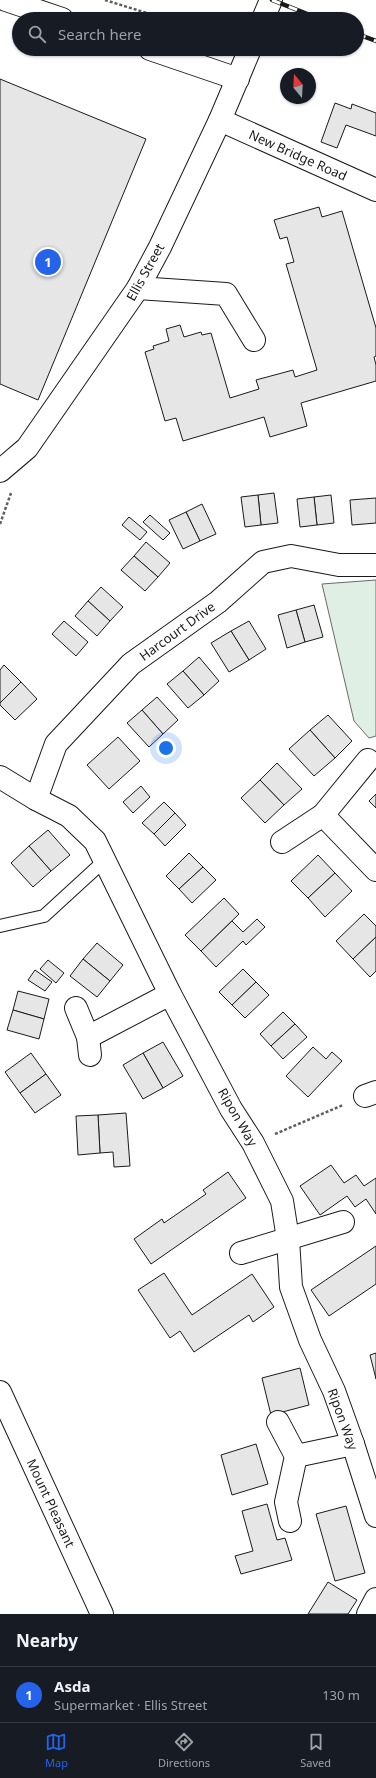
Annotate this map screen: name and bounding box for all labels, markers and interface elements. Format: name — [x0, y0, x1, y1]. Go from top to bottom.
search box — [12, 12, 364, 56]
icon: search — [26, 23, 48, 45]
text: Search here — [58, 24, 141, 44]
north arrow — [280, 68, 316, 104]
street label: New Bridge Road — [246, 125, 350, 185]
street label: Ellis Street — [122, 240, 168, 304]
pin: 1 — [35, 247, 61, 277]
street label: Harcourt Drive — [135, 597, 219, 665]
your location — [156, 738, 176, 758]
street label: Ripon Way — [214, 1085, 262, 1150]
street label: Ripon Way — [324, 1386, 363, 1453]
street label: Mount Pleasant — [23, 1456, 80, 1551]
text: Nearby — [16, 1629, 78, 1652]
text: Asda — [54, 1676, 90, 1696]
text: 1 — [25, 1686, 33, 1704]
text: 130 m — [322, 1686, 360, 1704]
text: Supermarket · Ellis Street — [54, 1696, 207, 1714]
tab: Map — [45, 1731, 68, 1770]
tab: Directions — [158, 1731, 210, 1770]
tab: Saved — [300, 1731, 331, 1770]

